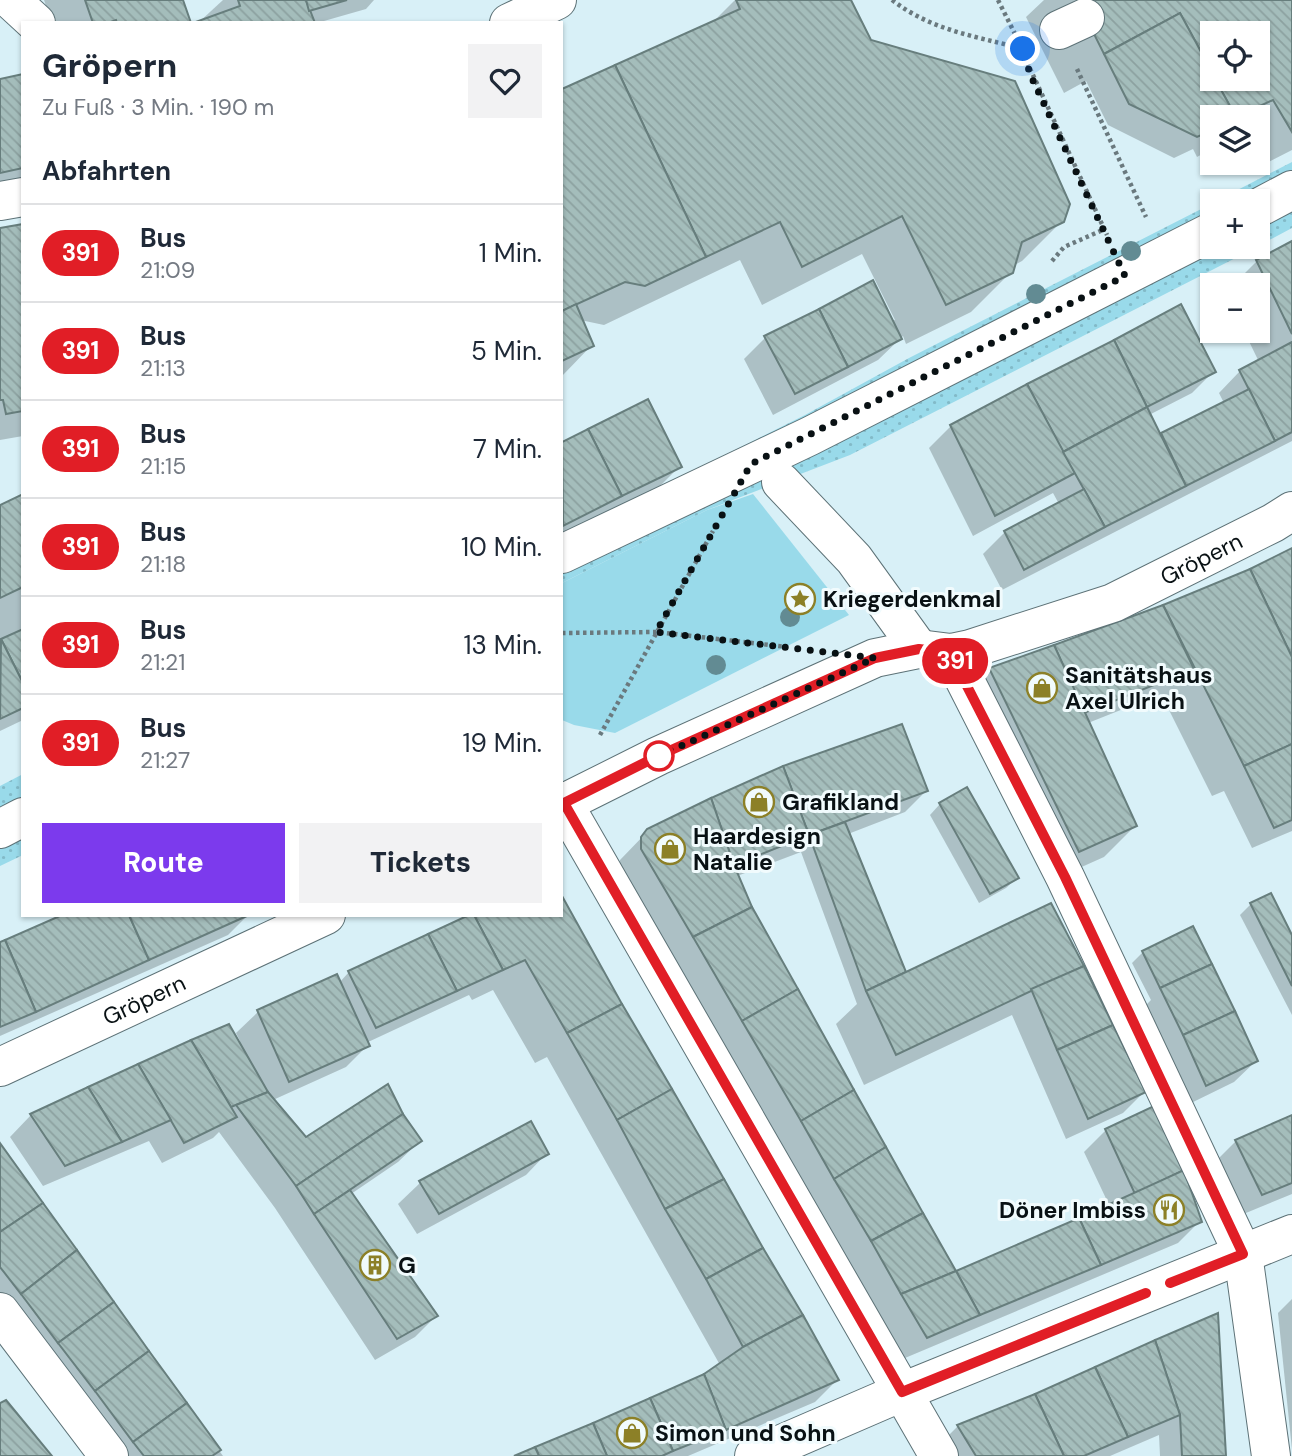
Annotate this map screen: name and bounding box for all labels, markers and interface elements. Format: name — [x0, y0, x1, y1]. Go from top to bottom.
map controls — [1200, 21, 1270, 343]
button: locate — [1200, 21, 1270, 91]
your location — [1005, 31, 1040, 66]
text: Gröpern — [42, 44, 177, 87]
button: heart — [468, 44, 542, 118]
text: Zu Fuß · 3 Min. · 190 m — [42, 92, 274, 122]
button: layers — [1200, 105, 1270, 175]
text: Abfahrten — [42, 154, 171, 188]
button: + — [1200, 189, 1270, 259]
text: Bus — [140, 221, 186, 255]
text: 1 Min. — [479, 236, 542, 270]
text: 391 — [62, 237, 99, 268]
text: 21:09 — [140, 255, 195, 285]
button: − — [1200, 273, 1270, 343]
text: Bus — [140, 319, 186, 353]
text: 5 Min. — [471, 334, 542, 368]
text: 391 — [62, 335, 99, 366]
text: 21:13 — [140, 353, 186, 383]
text: Bus — [140, 417, 186, 451]
text: 7 Min. — [473, 432, 542, 466]
text: 391 — [62, 433, 99, 464]
text: 21:15 — [140, 451, 186, 481]
text: Bus — [140, 515, 186, 549]
street label: Gröpern — [1155, 526, 1248, 592]
text: 10 Min. — [461, 530, 542, 564]
text: 391 — [62, 531, 99, 562]
text: 21:18 — [140, 549, 186, 579]
place icon: Kriegerdenkmal — [783, 582, 817, 616]
place label: Kriegerdenkmal — [823, 584, 1001, 614]
text: Bus — [140, 613, 186, 647]
text: 13 Min. — [463, 628, 542, 662]
text: 391 — [62, 629, 99, 660]
line badge: 391 — [915, 638, 995, 684]
text: 391 — [936, 645, 974, 676]
text: 21:21 — [140, 647, 186, 677]
place label: Sanitätshaus Axel Ulrich — [1065, 660, 1212, 716]
shop icon: Sanitätshaus Axel Ulrich — [1025, 671, 1059, 705]
text: Bus — [140, 711, 186, 745]
text: 19 Min. — [462, 726, 542, 760]
text: 391 — [62, 727, 99, 758]
unlabelled marker — [644, 741, 674, 771]
text: 21:27 — [140, 745, 190, 775]
shop icon: Grafikland — [742, 785, 776, 819]
place label: Grafikland — [782, 787, 899, 817]
place label: Haardesign Natalie — [693, 821, 821, 877]
button: Route — [42, 823, 285, 903]
button: Tickets — [299, 823, 542, 903]
shop icon: Haardesign Natalie — [653, 832, 687, 866]
street label: Gröpern — [98, 968, 190, 1032]
restaurant icon: Döner Imbiss — [1152, 1193, 1186, 1227]
place label: Döner Imbiss — [999, 1195, 1146, 1225]
building icon: G — [358, 1248, 392, 1282]
place label: G — [398, 1250, 416, 1280]
shop icon: Simon und Sohn — [615, 1416, 649, 1450]
place label: Simon und Sohn — [655, 1418, 836, 1448]

